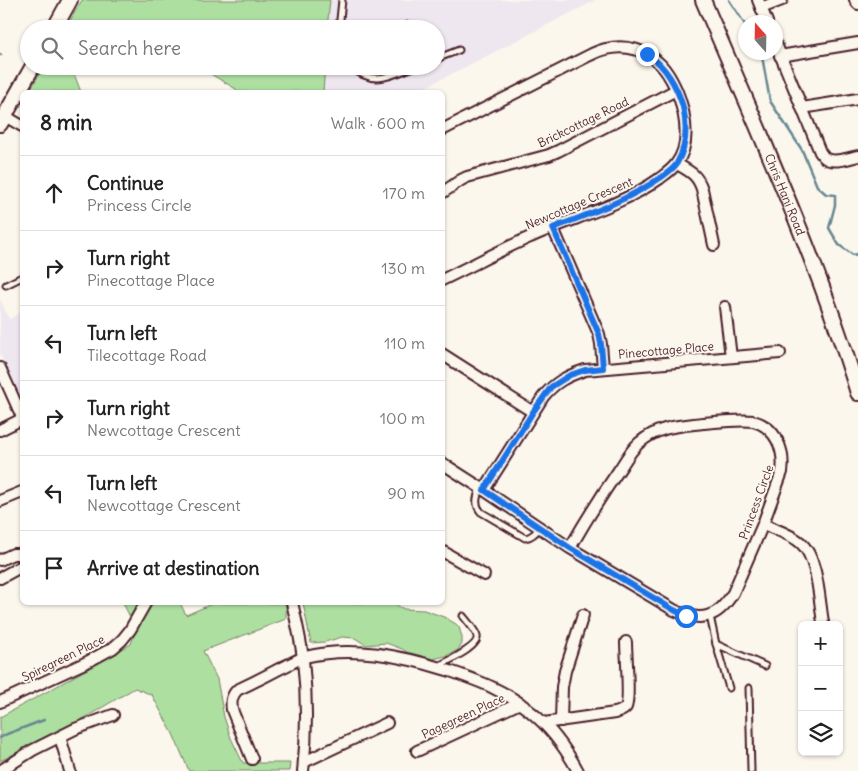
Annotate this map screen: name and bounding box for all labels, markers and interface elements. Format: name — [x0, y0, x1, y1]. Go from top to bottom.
north arrow — [738, 15, 783, 60]
search box — [20, 20, 445, 75]
icon: search — [38, 34, 66, 62]
text: Search here — [78, 36, 181, 60]
route end — [636, 43, 659, 66]
street label: Brickcottage Road — [535, 93, 631, 151]
text: 8 min — [40, 109, 92, 136]
text: Walk · 600 m — [331, 113, 425, 133]
street label: Chris Hani Road — [762, 151, 809, 237]
text: Continue — [87, 171, 164, 195]
street label: Newcottage Crescent — [523, 174, 635, 232]
icon: ahead — [40, 179, 68, 207]
text: 170 m — [382, 183, 425, 203]
text: Princess Circle — [87, 195, 192, 215]
text: Turn right — [87, 246, 170, 270]
icon: right — [40, 254, 68, 282]
text: 130 m — [381, 258, 425, 278]
text: Pinecottage Place — [87, 270, 215, 290]
text: Turn left — [87, 321, 157, 345]
icon: left — [40, 329, 68, 357]
text: 110 m — [384, 333, 425, 353]
street label: Pinecottage Place — [618, 338, 714, 362]
text: Tilecottage Road — [87, 345, 207, 365]
text: Turn right — [87, 396, 170, 420]
icon: right — [40, 404, 68, 432]
text: 100 m — [380, 408, 425, 428]
text: Newcottage Crescent — [87, 420, 241, 440]
street label: Princess Circle — [736, 463, 776, 541]
text: Turn left — [87, 471, 157, 495]
icon: left — [40, 479, 68, 507]
text: 90 m — [387, 483, 425, 503]
text: Newcottage Crescent — [87, 495, 241, 515]
icon: arrive — [40, 554, 68, 582]
text: Arrive at destination — [87, 556, 260, 580]
route start — [675, 605, 698, 628]
map controls — [798, 621, 843, 756]
button: + — [798, 621, 843, 666]
street label: Spiregreen Place — [19, 631, 107, 685]
button: − — [798, 666, 843, 711]
street label: Pagegreen Place — [419, 690, 507, 742]
button: layers — [798, 711, 843, 756]

